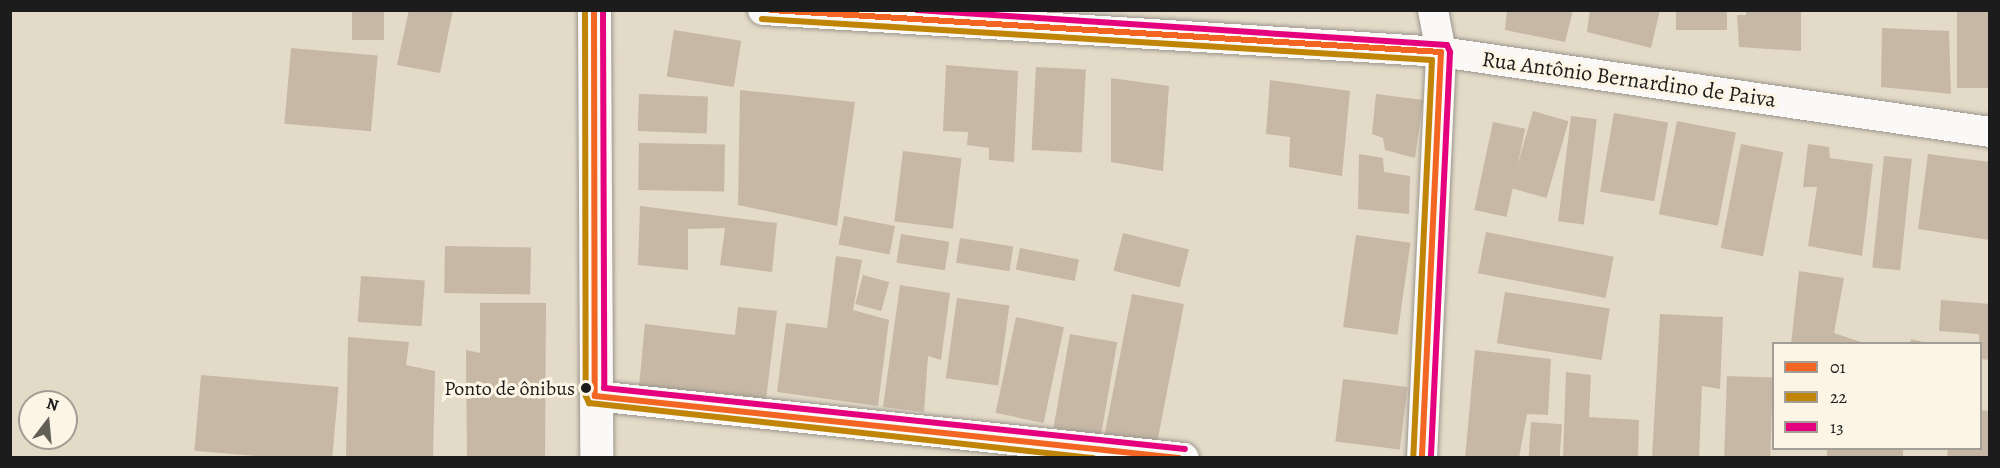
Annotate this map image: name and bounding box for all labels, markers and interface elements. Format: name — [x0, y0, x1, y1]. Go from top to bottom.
street label: Rua Antônio Bernardino de Paiva — [1480, 46, 1778, 114]
legend — [1772, 342, 1982, 450]
text: 01 — [1830, 355, 1846, 379]
place label: Ponto de ônibus — [444, 376, 575, 400]
marker: Ponto de ônibus — [580, 382, 592, 394]
text: 22 — [1830, 385, 1847, 409]
north arrow — [18, 390, 78, 450]
text: N — [44, 392, 61, 417]
text: 13 — [1830, 415, 1844, 439]

